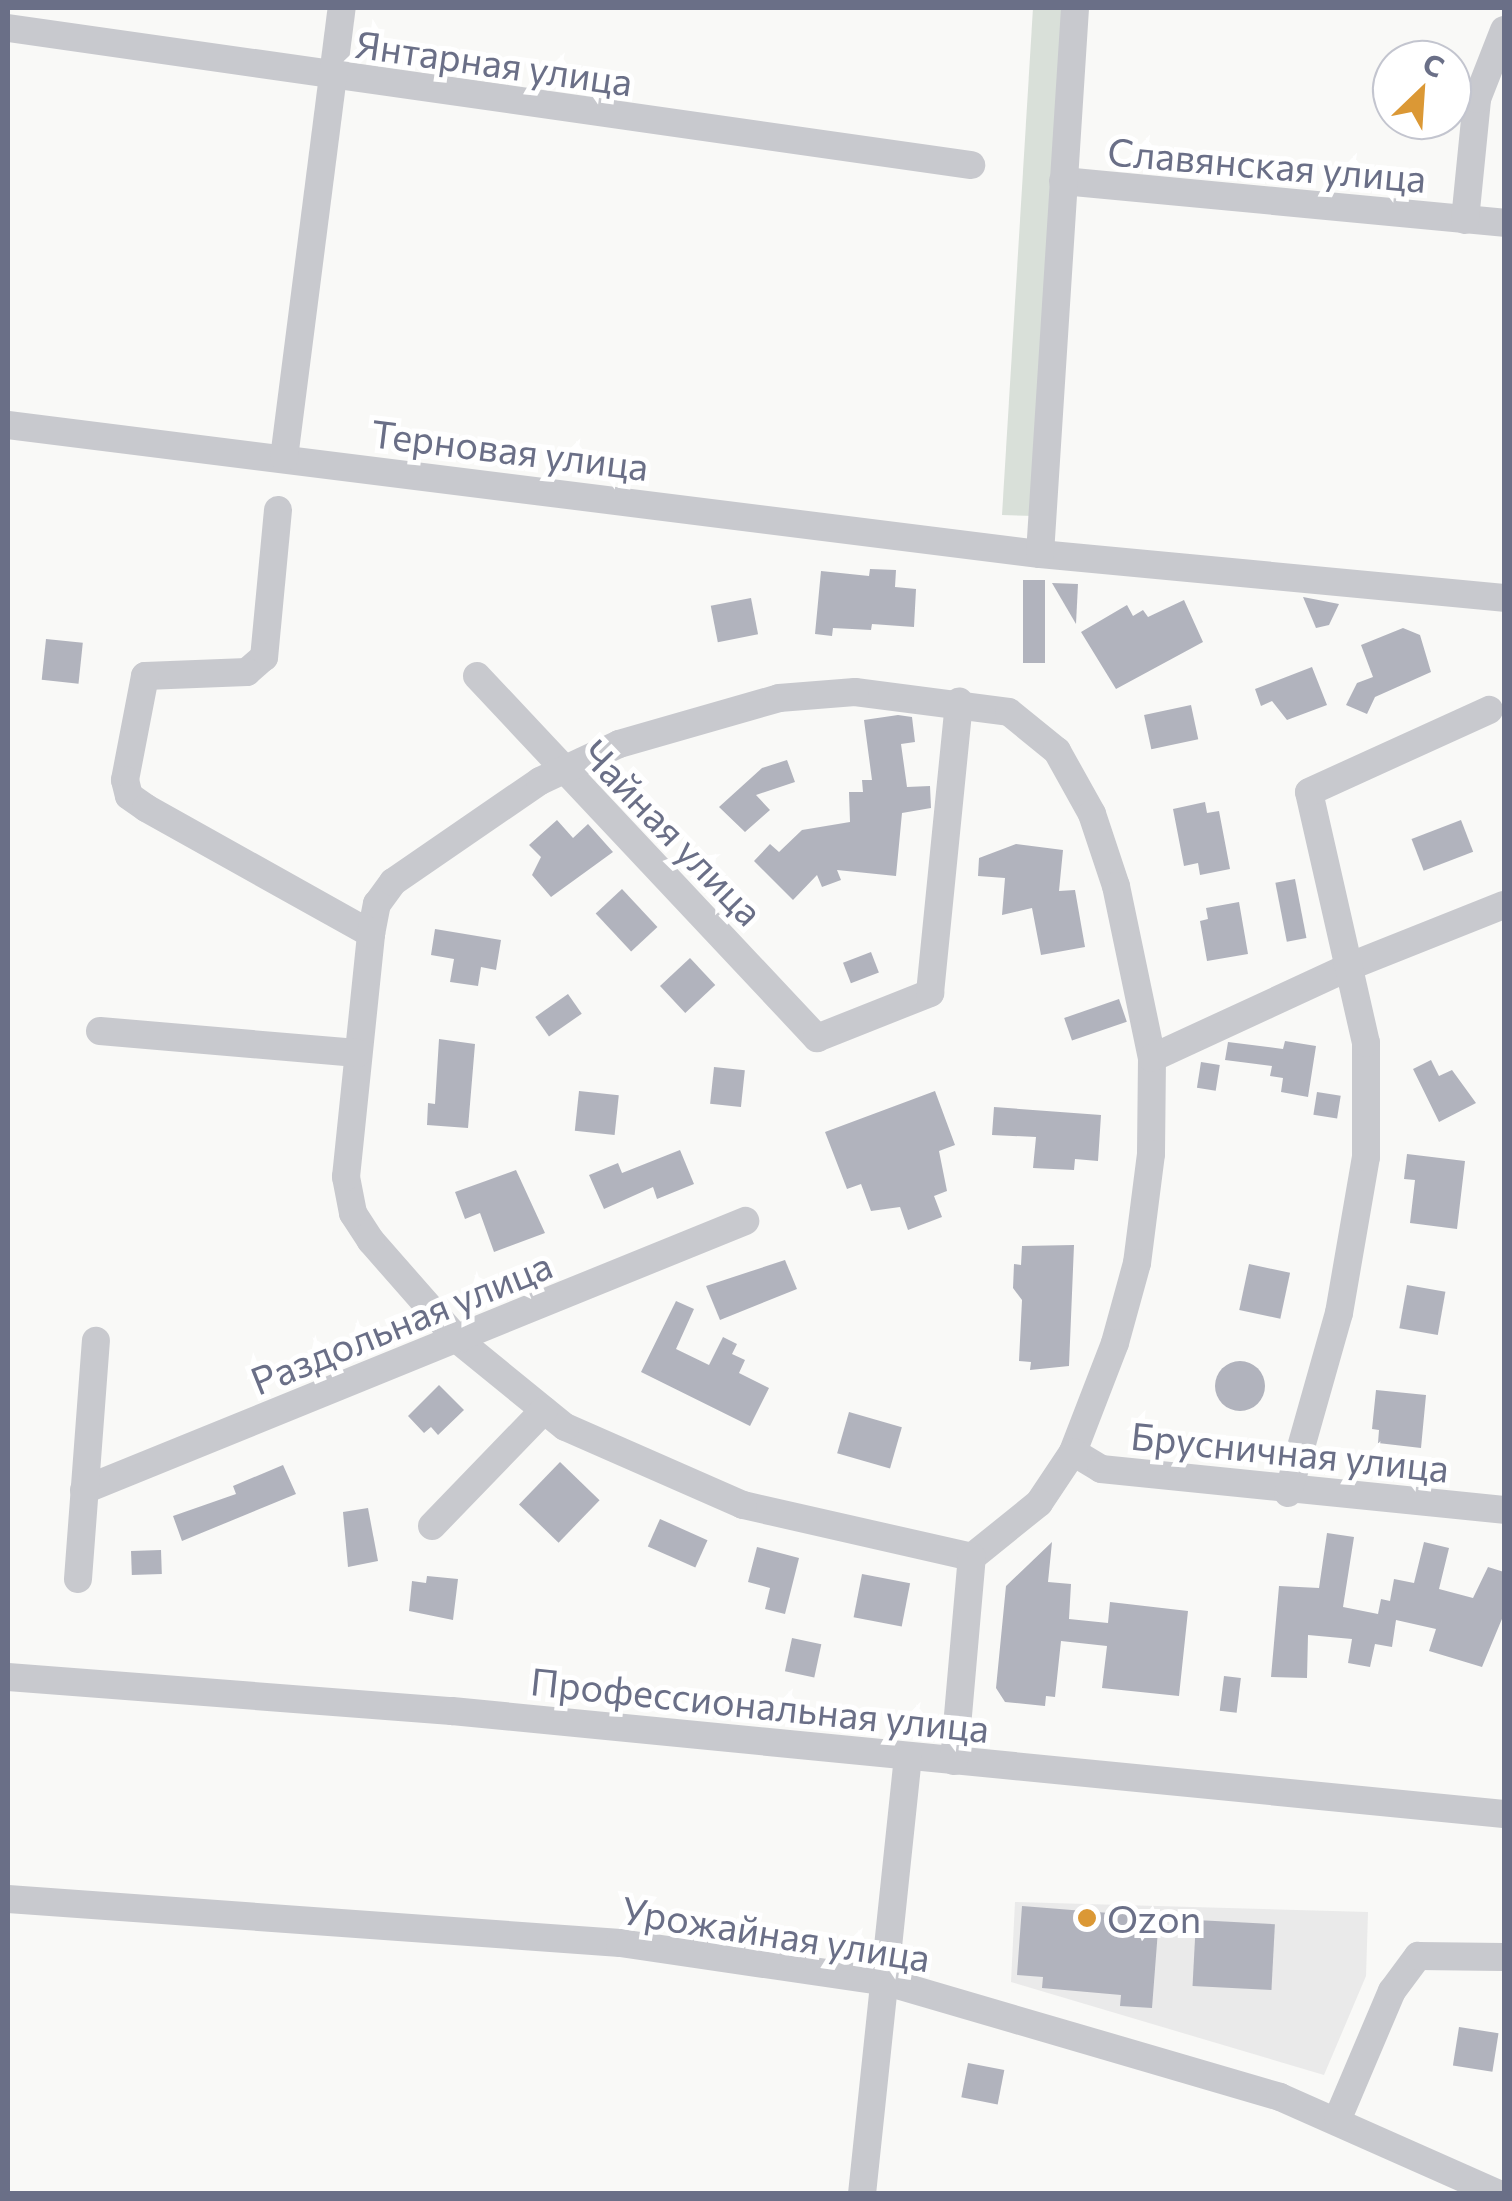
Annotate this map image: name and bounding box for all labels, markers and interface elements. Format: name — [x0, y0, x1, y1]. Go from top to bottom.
street label: Янтарная улица — [353, 20, 635, 104]
north arrow — [1372, 40, 1472, 140]
text: С — [1418, 45, 1450, 84]
street label: Славянская улица — [1106, 127, 1428, 201]
street label: Терновая улица — [369, 409, 651, 489]
street label: Чайная улица — [573, 730, 773, 934]
street label: Раздольная улица — [244, 1241, 558, 1403]
street label: Брусничная улица — [1129, 1412, 1451, 1490]
street label: Профессиональная улица — [529, 1657, 991, 1751]
street label: Урожайная улица — [619, 1886, 933, 1980]
place label: Ozon — [1107, 1895, 1201, 1941]
marker: Ozon — [1076, 1907, 1098, 1929]

